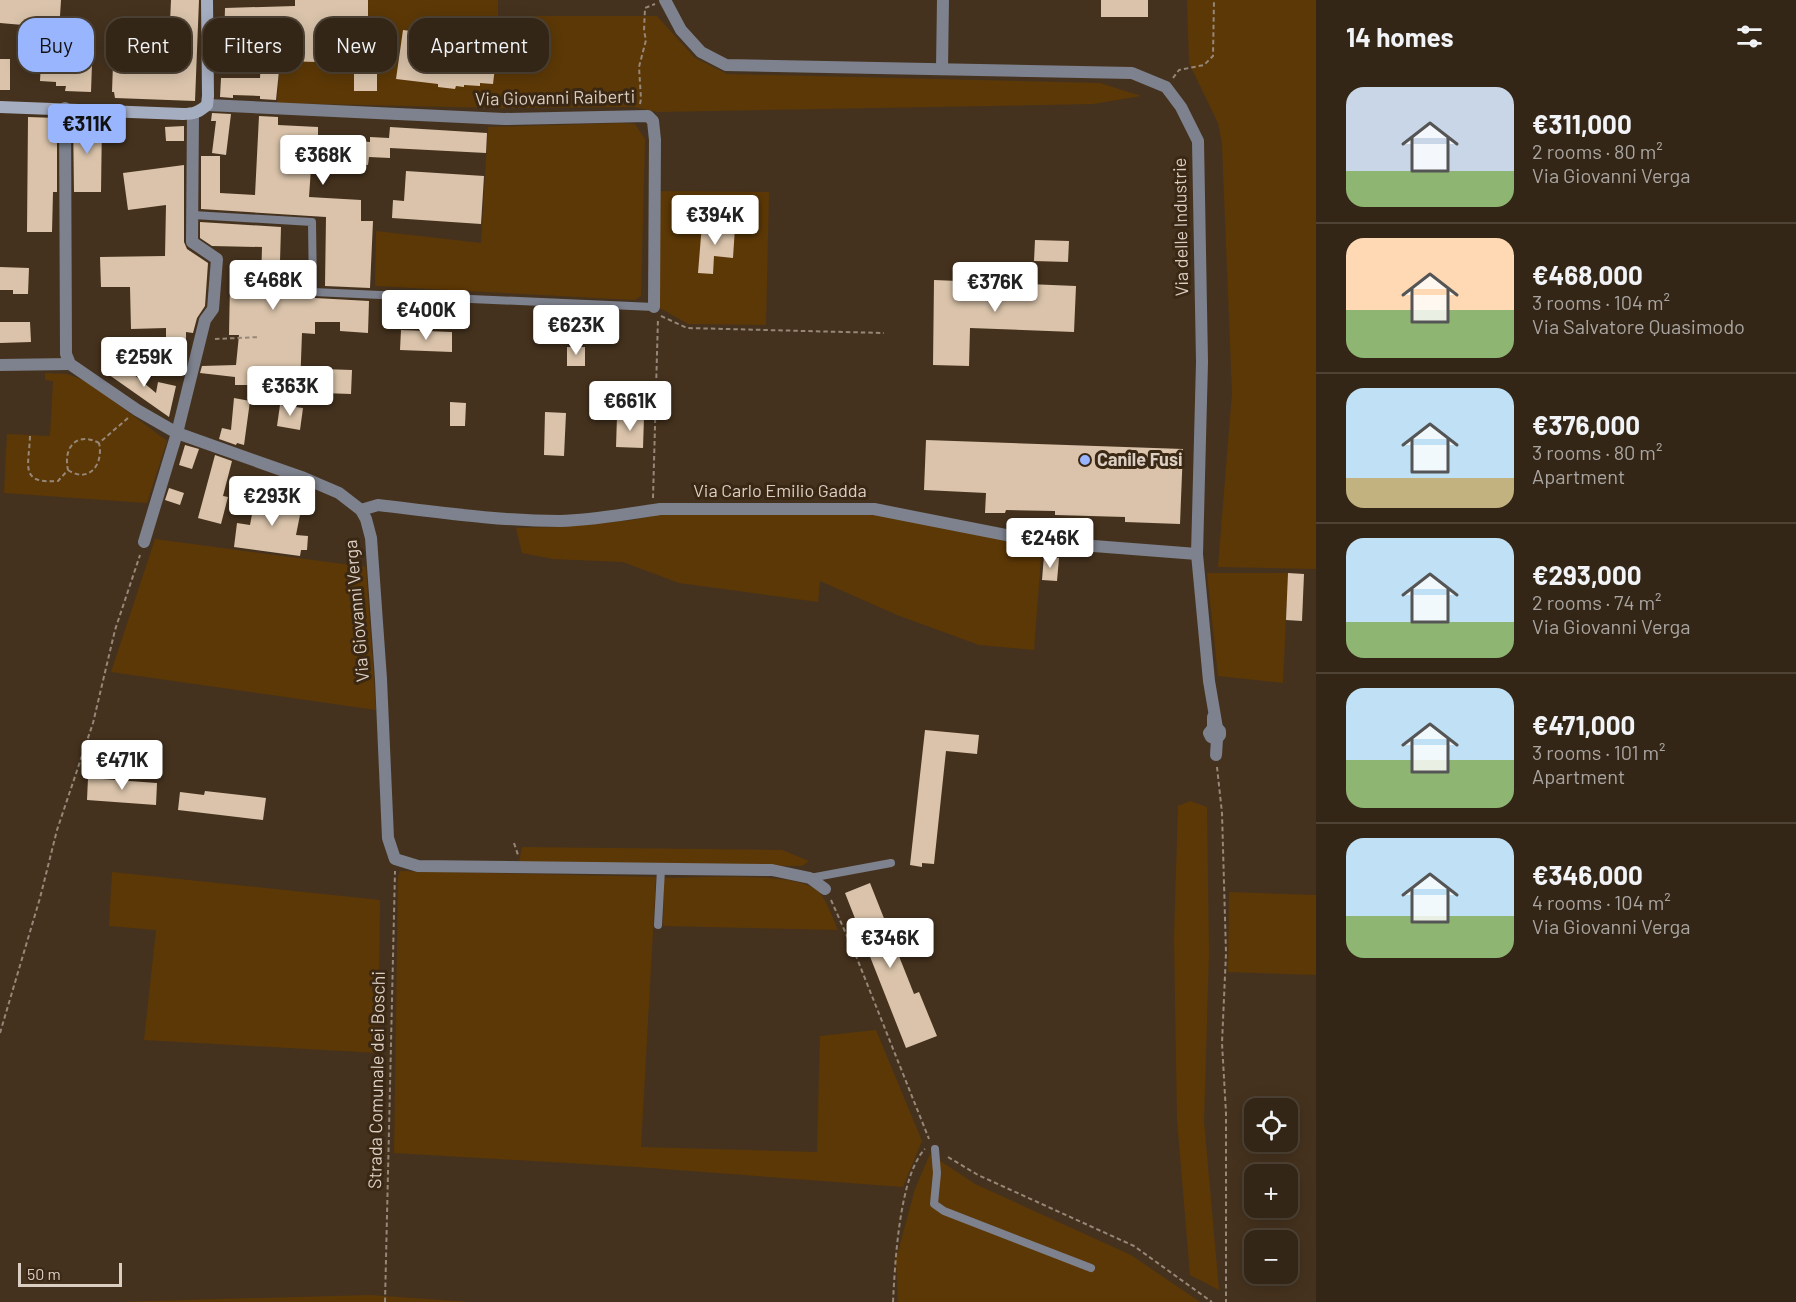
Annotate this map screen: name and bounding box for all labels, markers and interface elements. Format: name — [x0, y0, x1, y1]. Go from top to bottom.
chip: Buy — [18, 18, 94, 72]
chip: Rent — [106, 18, 191, 72]
chip: Filters — [203, 18, 303, 72]
chip: New — [315, 18, 397, 72]
chip: Apartment — [409, 18, 549, 72]
icon: filters — [1733, 20, 1766, 53]
text: 14 homes — [1346, 21, 1453, 52]
street label: Via Giovanni Raiberti — [475, 85, 635, 109]
pin: €311K — [45, 104, 129, 155]
text: €311,000 — [1532, 108, 1632, 139]
text: €311K — [62, 111, 112, 135]
icon: home — [1394, 111, 1466, 183]
pin: €368K — [281, 135, 365, 186]
text: 2 rooms · 80 m² — [1532, 139, 1663, 163]
text: €368K — [294, 142, 352, 166]
street label: Via delle Industrie — [1168, 158, 1192, 296]
text: Via Giovanni Verga — [1532, 163, 1691, 187]
pin: €394K — [673, 195, 757, 246]
text: €394K — [686, 202, 744, 226]
text: €468,000 — [1532, 259, 1643, 290]
pin: €468K — [231, 260, 315, 311]
pin: €376K — [953, 262, 1037, 313]
icon: home — [1394, 262, 1466, 334]
text: €468K — [244, 267, 302, 291]
text: €376K — [967, 269, 1023, 293]
pin: €400K — [384, 290, 468, 341]
text: 3 rooms · 104 m² — [1532, 290, 1670, 314]
text: €400K — [396, 297, 456, 321]
pin: €623K — [534, 305, 618, 356]
text: €623K — [547, 312, 605, 336]
text: Via Salvatore Quasimodo — [1532, 314, 1745, 338]
pin: €259K — [102, 337, 186, 388]
text: €259K — [115, 344, 173, 368]
pin: €363K — [248, 366, 332, 417]
text: €363K — [261, 373, 319, 397]
pin: €661K — [588, 381, 672, 432]
text: €661K — [603, 388, 657, 412]
text: €376,000 — [1532, 409, 1640, 440]
icon: home — [1394, 412, 1466, 484]
text: 3 rooms · 80 m² — [1532, 440, 1662, 464]
place label: Canile Fusi — [1097, 448, 1183, 470]
marker: Canile Fusi — [1078, 453, 1092, 467]
text: Apartment — [1532, 464, 1625, 488]
pin: €293K — [230, 476, 314, 527]
street label: Via Carlo Emilio Gadda — [693, 479, 867, 501]
text: €293K — [243, 483, 301, 507]
pin: €246K — [1008, 518, 1092, 569]
text: €246K — [1020, 525, 1080, 549]
street label: Via Giovanni Verga — [339, 539, 373, 683]
text: €293,000 — [1532, 559, 1642, 590]
icon: home — [1394, 562, 1466, 634]
text: 2 rooms · 74 m² — [1532, 590, 1662, 614]
text: Via Giovanni Verga — [1532, 614, 1691, 638]
text: €471,000 — [1532, 709, 1635, 740]
icon: home — [1394, 712, 1466, 784]
pin: €471K — [80, 740, 164, 791]
text: 3 rooms · 101 m² — [1532, 740, 1665, 764]
text: €471K — [96, 747, 149, 771]
text: Apartment — [1532, 764, 1625, 788]
text: €346,000 — [1532, 859, 1643, 890]
icon: home — [1394, 862, 1466, 934]
text: 4 rooms · 104 m² — [1532, 890, 1671, 914]
text: Via Giovanni Verga — [1532, 914, 1691, 938]
pin: €346K — [848, 918, 932, 969]
text: €346K — [861, 925, 919, 949]
street label: Strada Comunale dei Boschi — [363, 971, 389, 1189]
map controls — [1244, 1098, 1298, 1284]
button: locate — [1244, 1098, 1298, 1152]
button: + — [1244, 1164, 1298, 1218]
button: − — [1244, 1230, 1298, 1284]
scale bar — [18, 1260, 122, 1288]
text: 50 m — [27, 1264, 61, 1283]

